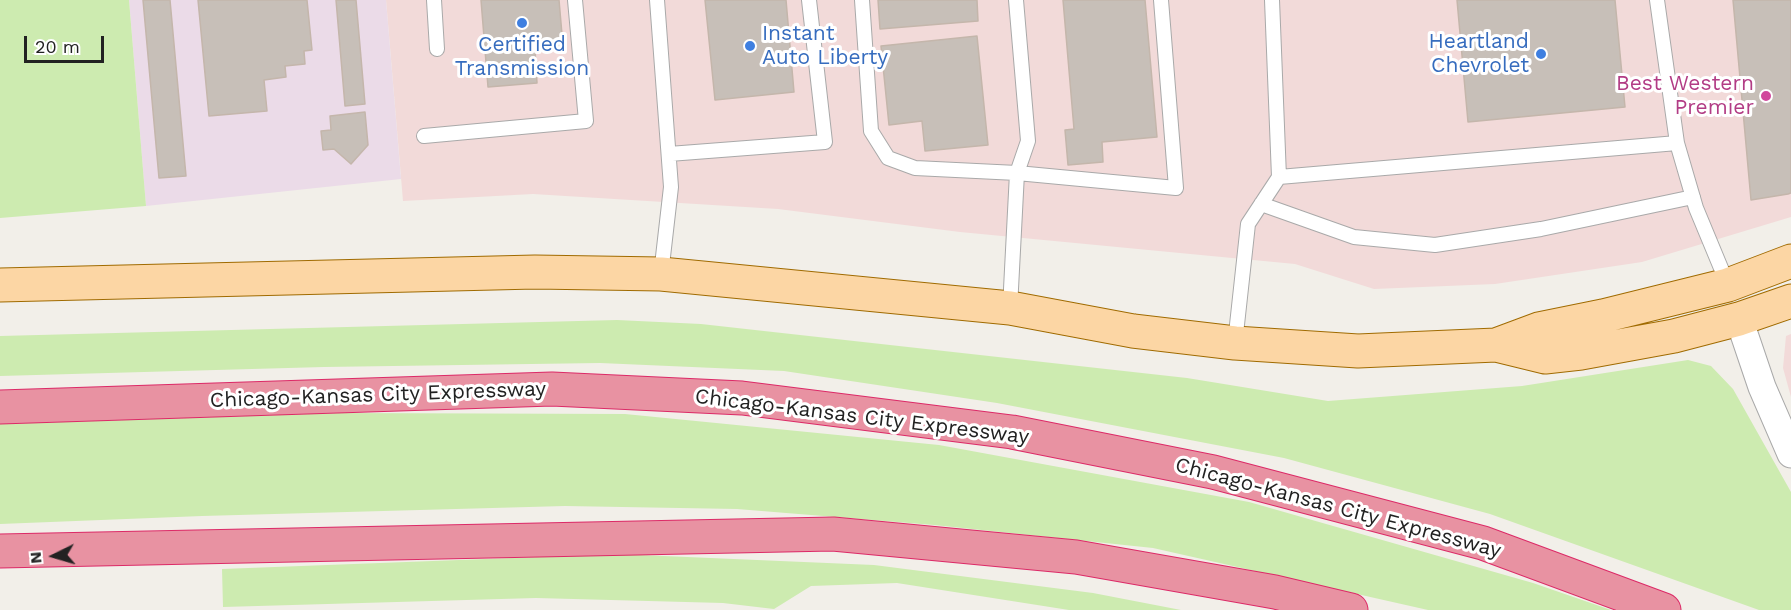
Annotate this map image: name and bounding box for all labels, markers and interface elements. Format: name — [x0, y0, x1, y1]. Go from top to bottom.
marker: Certified Transmission — [515, 16, 529, 30]
place label: Instant Auto Liberty — [762, 21, 888, 71]
scale bar — [27, 24, 106, 62]
place label: Heartland Chevrolet — [1429, 29, 1529, 79]
place label: Certified Transmission — [455, 32, 589, 82]
text: 20 m — [35, 36, 80, 57]
marker: Instant Auto Liberty — [743, 39, 757, 53]
marker: Heartland Chevrolet — [1534, 47, 1548, 61]
place label: Best Western Premier — [1616, 71, 1754, 121]
marker: Best Western Premier — [1759, 89, 1773, 103]
street label: Chicago-Kansas City Expressway — [209, 377, 547, 413]
street label: Chicago-Kansas City Expressway — [693, 384, 1031, 450]
street label: Chicago-Kansas City Expressway — [1172, 452, 1504, 564]
north arrow — [24, 526, 84, 586]
text: N — [26, 551, 46, 564]

